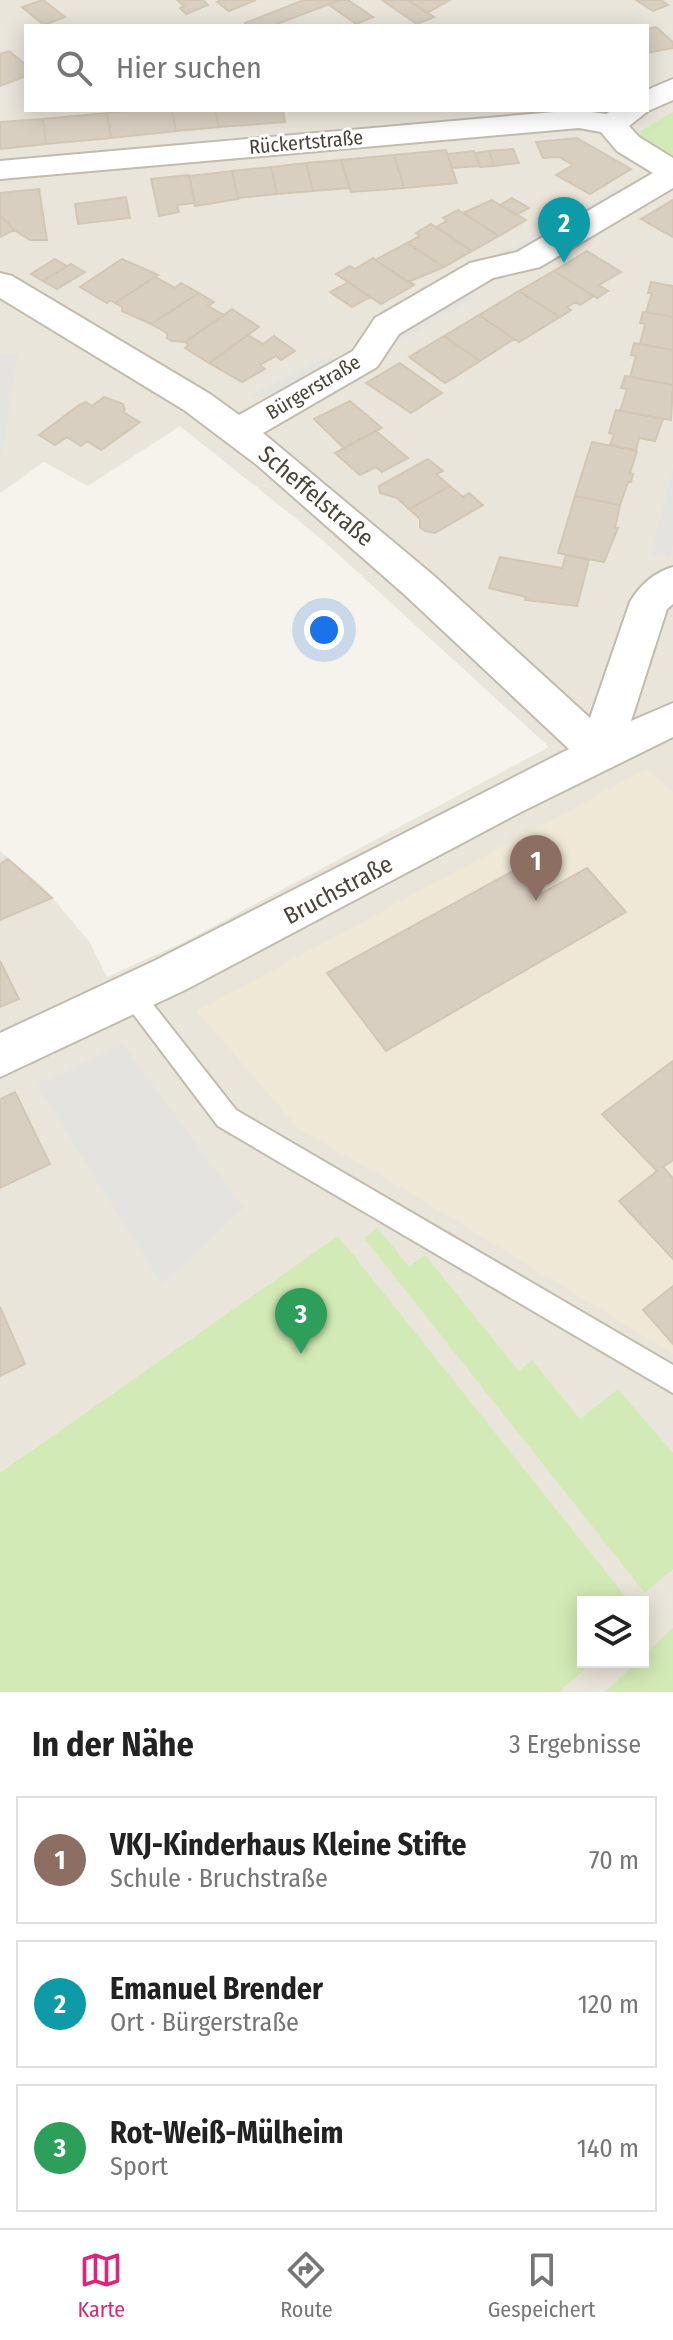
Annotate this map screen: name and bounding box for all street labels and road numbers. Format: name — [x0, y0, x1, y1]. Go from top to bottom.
street label: Rückertstraße — [248, 125, 364, 159]
street label: Bürgerstraße — [262, 350, 364, 424]
street label: Scheffelstraße — [253, 440, 379, 552]
street label: Bruchstraße — [279, 850, 397, 930]

